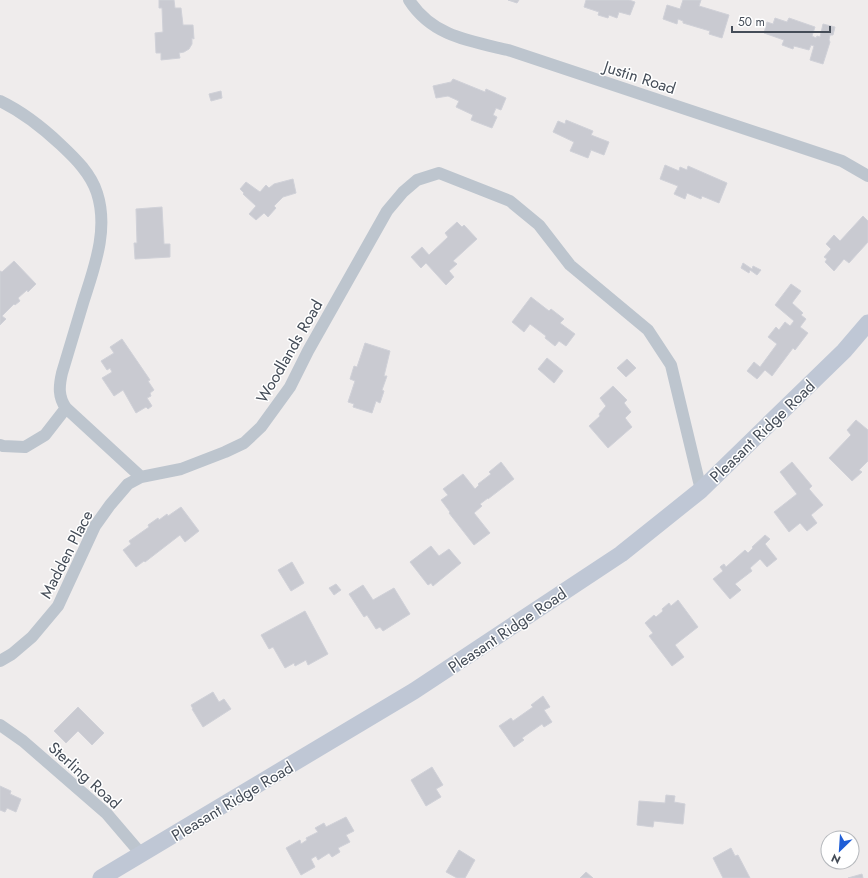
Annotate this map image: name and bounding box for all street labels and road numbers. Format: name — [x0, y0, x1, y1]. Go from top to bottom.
street label: Justin Road — [599, 54, 679, 100]
street label: Woodlands Road — [251, 295, 328, 407]
street label: Pleasant Ridge Road — [705, 375, 820, 488]
street label: Madden Place — [34, 506, 99, 602]
street label: Pleasant Ridge Road — [443, 582, 571, 679]
street label: Sterling Road — [43, 736, 126, 814]
street label: Pleasant Ridge Road — [167, 756, 298, 847]

